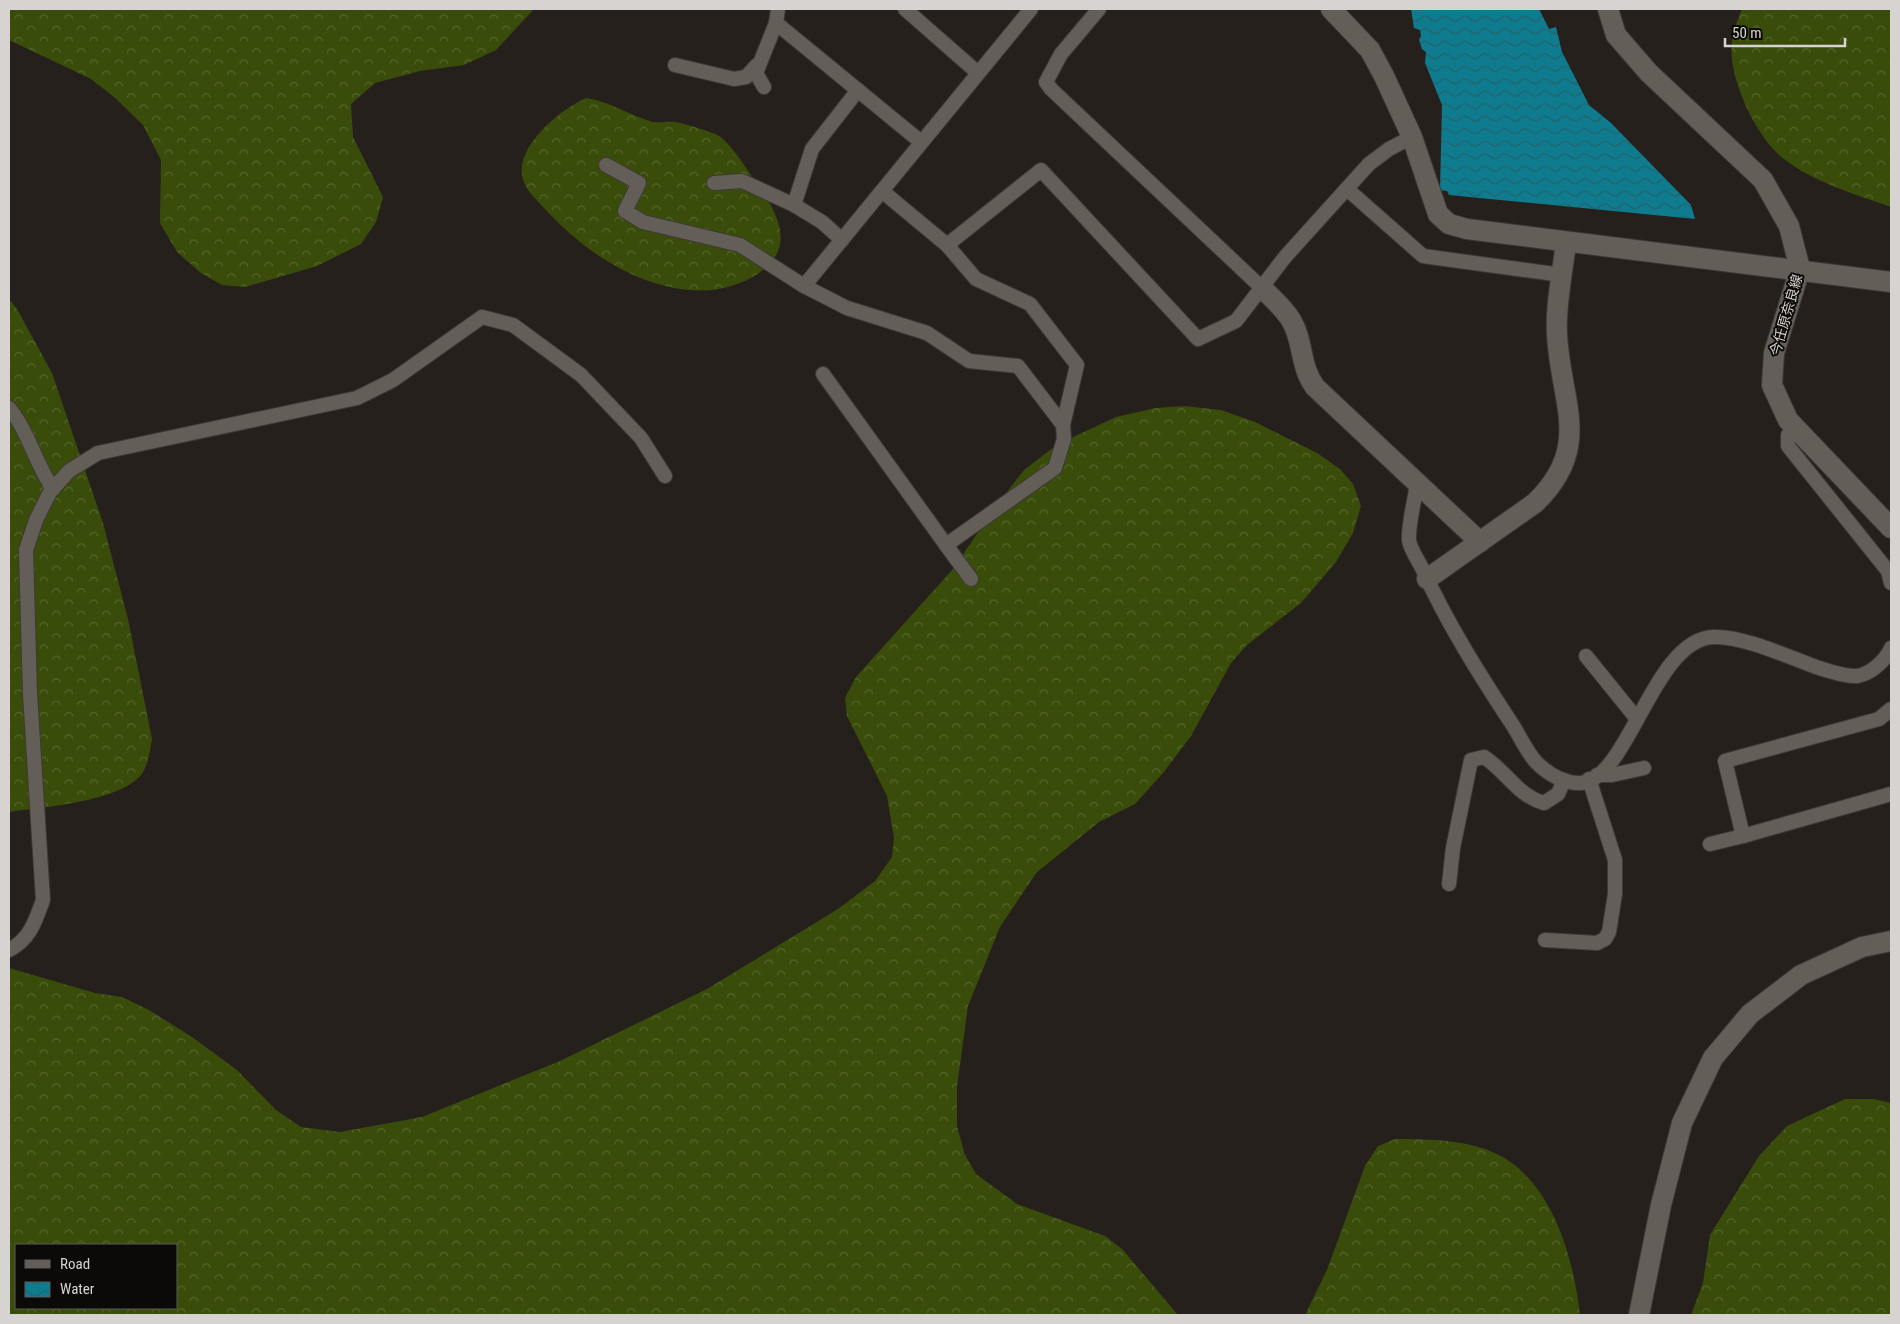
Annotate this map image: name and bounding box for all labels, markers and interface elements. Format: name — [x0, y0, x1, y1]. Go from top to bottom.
scale bar — [1725, 15, 1845, 47]
text: 50 m — [1732, 24, 1762, 42]
street label: 今任原奈良線 — [1767, 272, 1805, 358]
legend — [15, 1244, 178, 1309]
text: Road — [60, 1255, 90, 1273]
text: Water — [60, 1280, 95, 1298]

